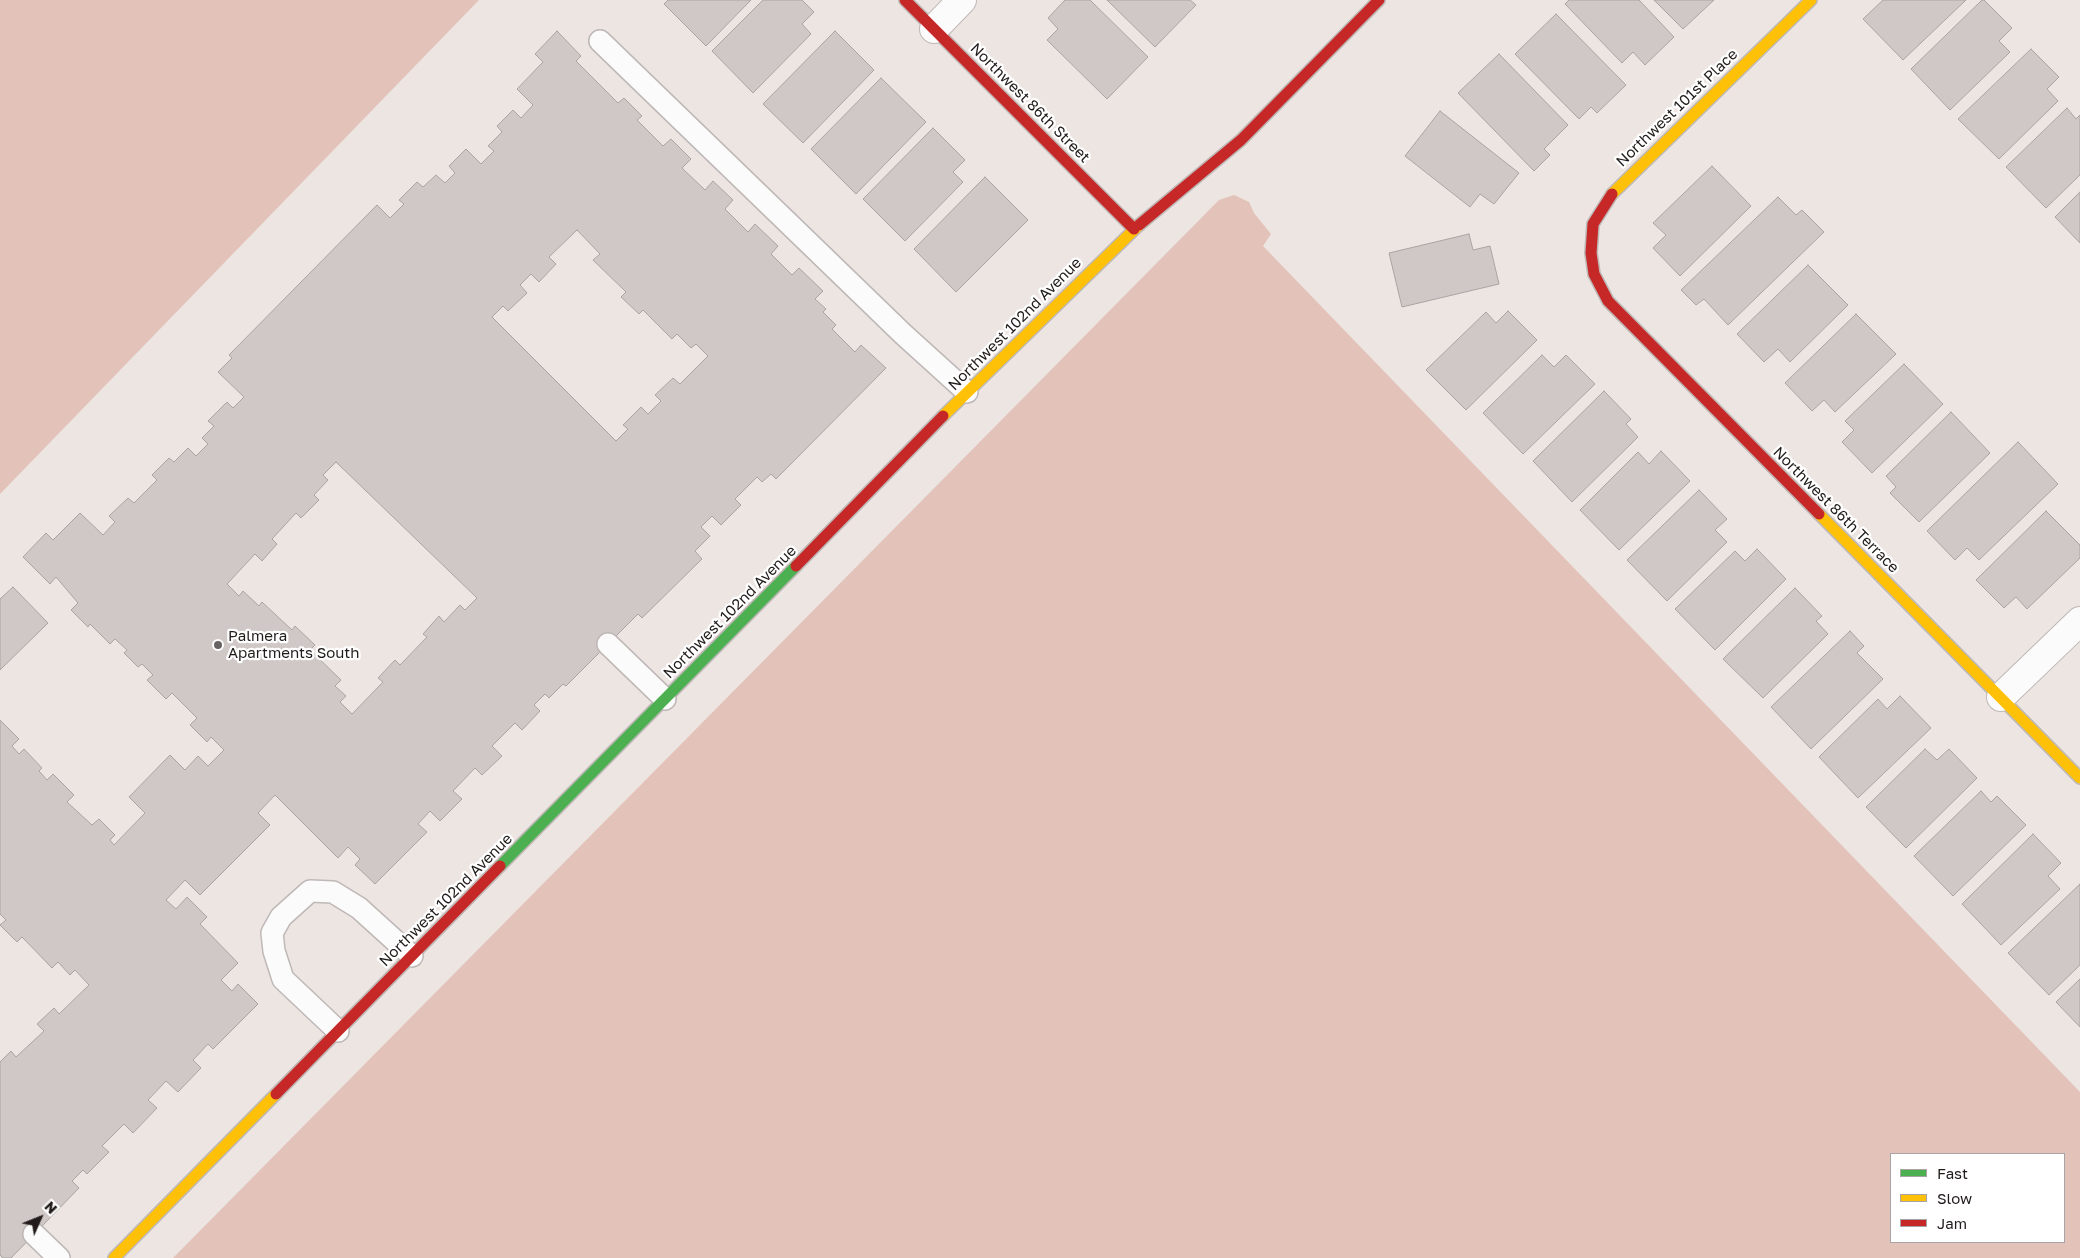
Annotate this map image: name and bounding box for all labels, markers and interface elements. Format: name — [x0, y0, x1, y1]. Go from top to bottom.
street label: Northwest 86th Street — [966, 39, 1094, 167]
street label: Northwest 101st Place — [1613, 45, 1741, 171]
street label: Northwest 102nd Avenue — [945, 254, 1085, 394]
street label: Northwest 86th Terrace — [1769, 443, 1903, 577]
street label: Northwest 102nd Avenue — [660, 542, 800, 682]
place label: Palmera Apartments South — [228, 627, 360, 662]
marker: Palmera Apartments South — [212, 639, 224, 651]
street label: Northwest 102nd Avenue — [376, 830, 516, 970]
legend — [1890, 1153, 2065, 1243]
text: Fast — [1937, 1164, 1968, 1182]
text: Slow — [1937, 1189, 1972, 1207]
north arrow — [15, 1193, 65, 1243]
text: N — [41, 1197, 61, 1217]
text: Jam — [1937, 1214, 1967, 1232]

